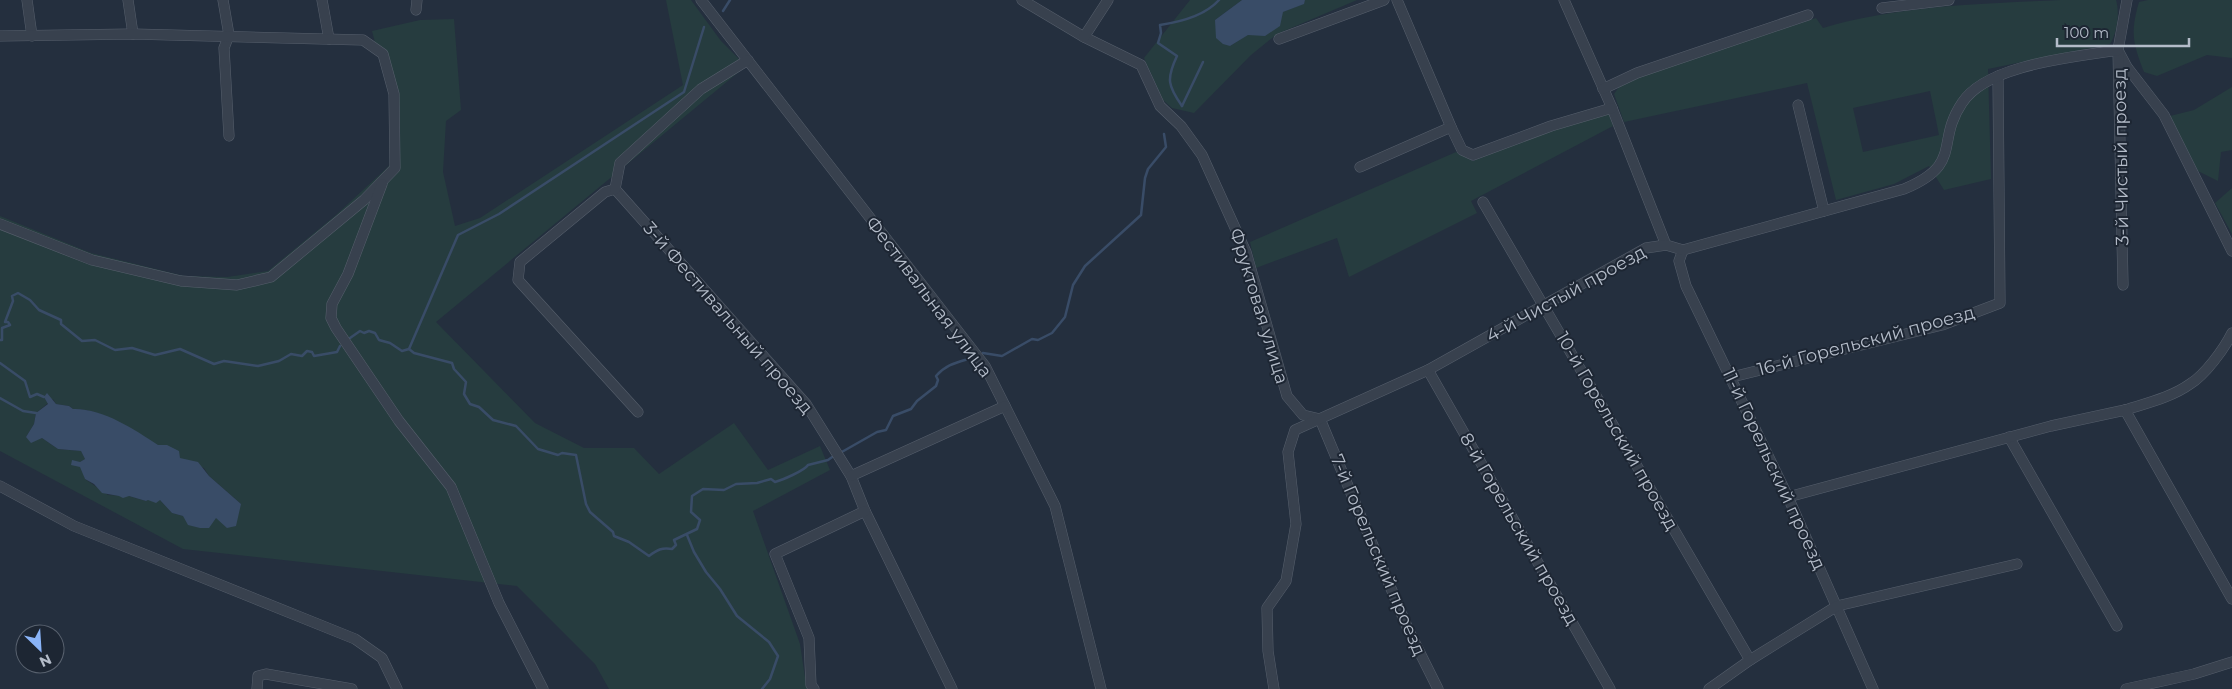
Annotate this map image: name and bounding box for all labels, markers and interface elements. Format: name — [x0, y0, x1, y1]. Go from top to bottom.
scale bar — [2057, 15, 2190, 47]
text: 100 m — [2064, 23, 2109, 42]
street label: 3-й Чистый проезд — [2108, 68, 2134, 246]
street label: Фестивальная улица — [861, 212, 997, 382]
street label: 3-й Фестивальный проезд — [639, 217, 818, 419]
street label: Фруктовая улица — [1225, 225, 1293, 387]
street label: 4-й Чистый проезд — [1482, 241, 1650, 347]
street label: 16-й Горельский проезд — [1755, 301, 1977, 381]
street label: 10-й Горельский проезд — [1551, 328, 1683, 534]
street label: 11-й Горельский проезд — [1718, 365, 1831, 574]
street label: 8-й Горельский проезд — [1455, 429, 1583, 629]
street label: 7-й Горельский проезд — [1326, 451, 1431, 659]
north arrow — [15, 624, 65, 674]
text: N — [37, 650, 54, 671]

